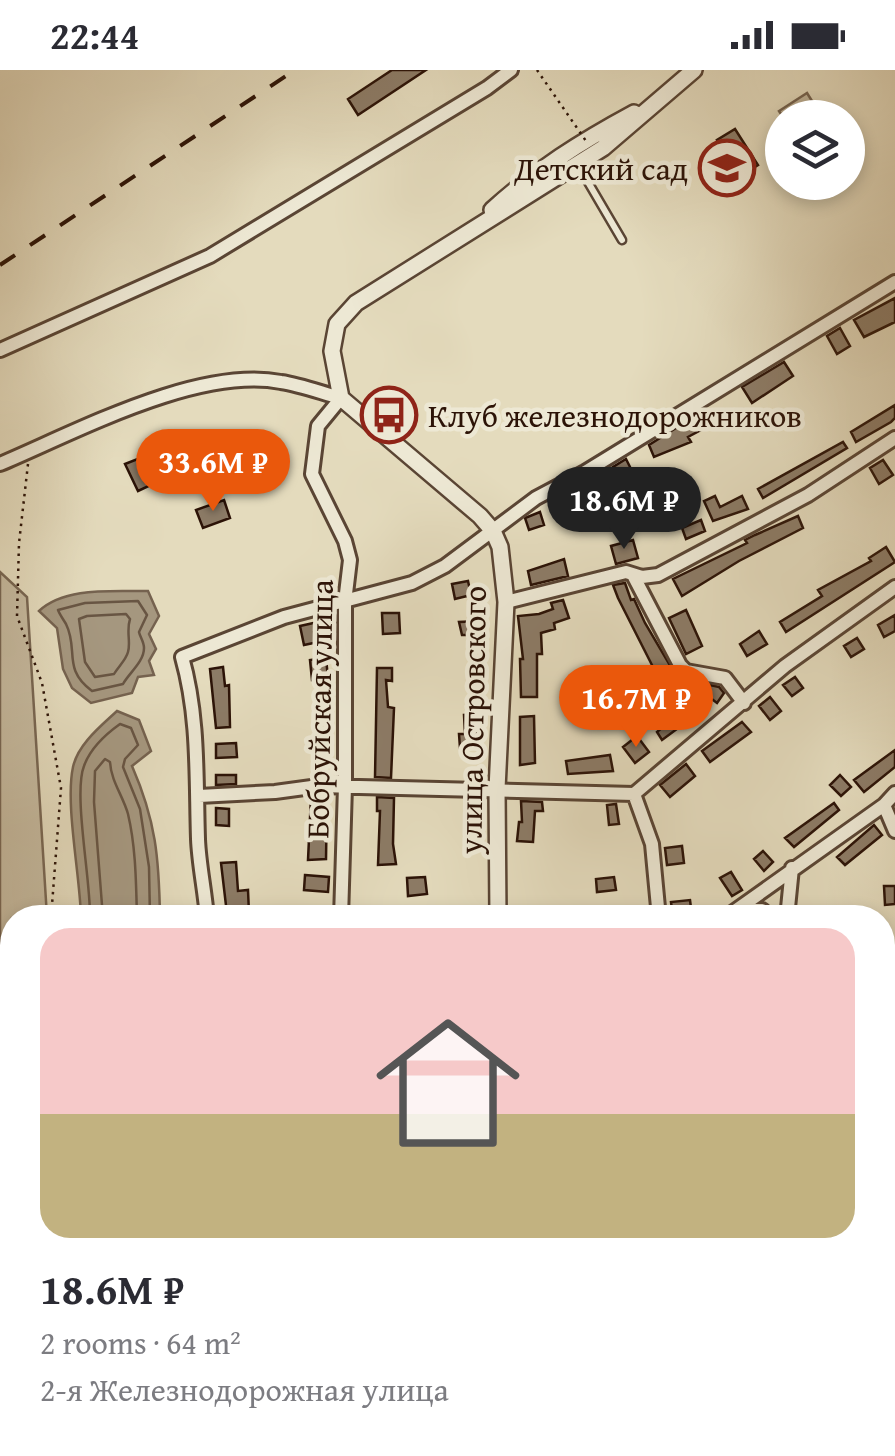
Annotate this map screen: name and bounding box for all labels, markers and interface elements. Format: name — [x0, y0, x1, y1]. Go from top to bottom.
text: 22:44 — [50, 7, 140, 63]
map controls — [765, 100, 865, 200]
button: layers — [765, 100, 865, 200]
school or university icon: Детский сад — [697, 138, 757, 198]
place label: Детский сад — [513, 145, 688, 192]
bus stop icon: Клуб железнодорожников — [359, 385, 419, 445]
place label: Клуб железнодорожников — [428, 392, 802, 439]
pin: 33.6M ₽ — [121, 429, 305, 514]
text: 33.6M ₽ — [158, 438, 268, 485]
pin: 18.6M ₽ — [532, 467, 716, 552]
text: 18.6M ₽ — [569, 476, 679, 523]
street label: Бобруйская улица — [293, 578, 345, 839]
street label: улица Островского — [446, 585, 498, 856]
pin: 16.7M ₽ — [544, 665, 728, 750]
text: 16.7M ₽ — [581, 674, 691, 721]
icon: home — [358, 993, 538, 1173]
text: 18.6M ₽ — [40, 1258, 184, 1319]
text: 2 rooms · 64 m² — [40, 1319, 241, 1366]
text: 2-я Железнодорожная улица — [40, 1366, 449, 1413]

